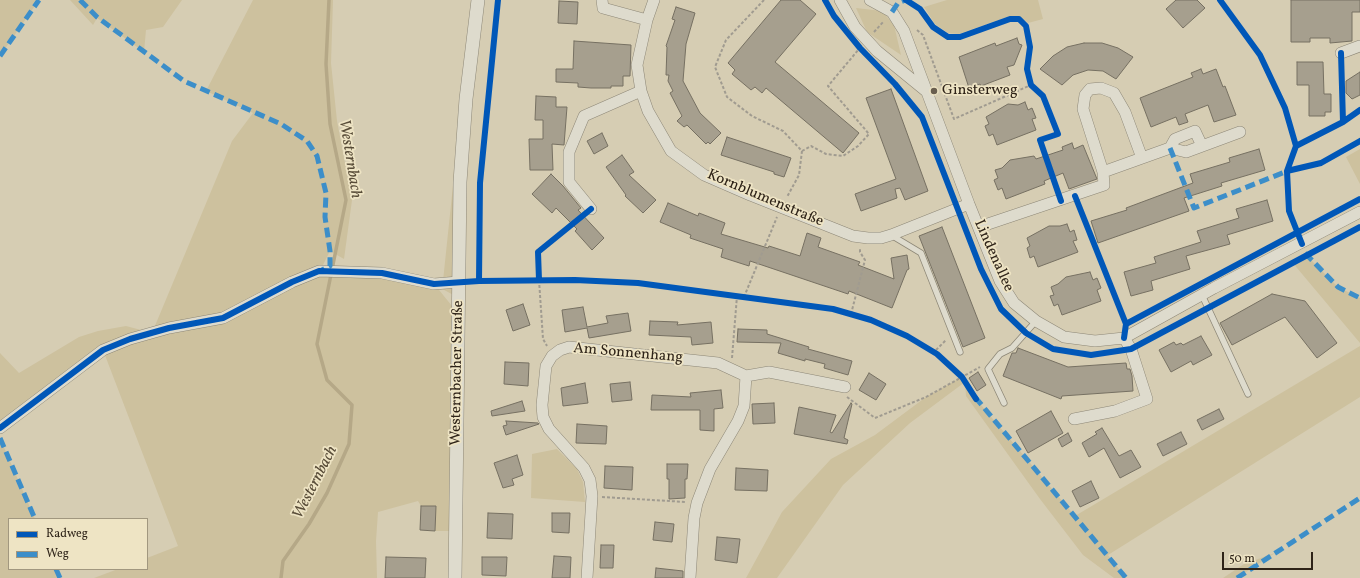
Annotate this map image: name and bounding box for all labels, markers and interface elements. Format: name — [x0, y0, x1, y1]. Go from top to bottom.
place label: Ginsterweg — [942, 82, 1018, 100]
marker: Ginsterweg — [929, 86, 939, 96]
water label: Westernbach — [333, 118, 365, 200]
street label: Kornblumenstraße — [704, 166, 826, 232]
street label: Lindenallee — [969, 217, 1017, 295]
street label: Westernbacher Straße — [448, 300, 468, 446]
street label: Am Sonnenhang — [572, 340, 684, 368]
water label: Westernbach — [289, 443, 343, 523]
legend — [8, 518, 148, 570]
text: Radweg — [46, 526, 88, 542]
scale bar — [1224, 544, 1315, 570]
text: Weg — [46, 546, 69, 562]
text: 50 m — [1229, 551, 1255, 567]

